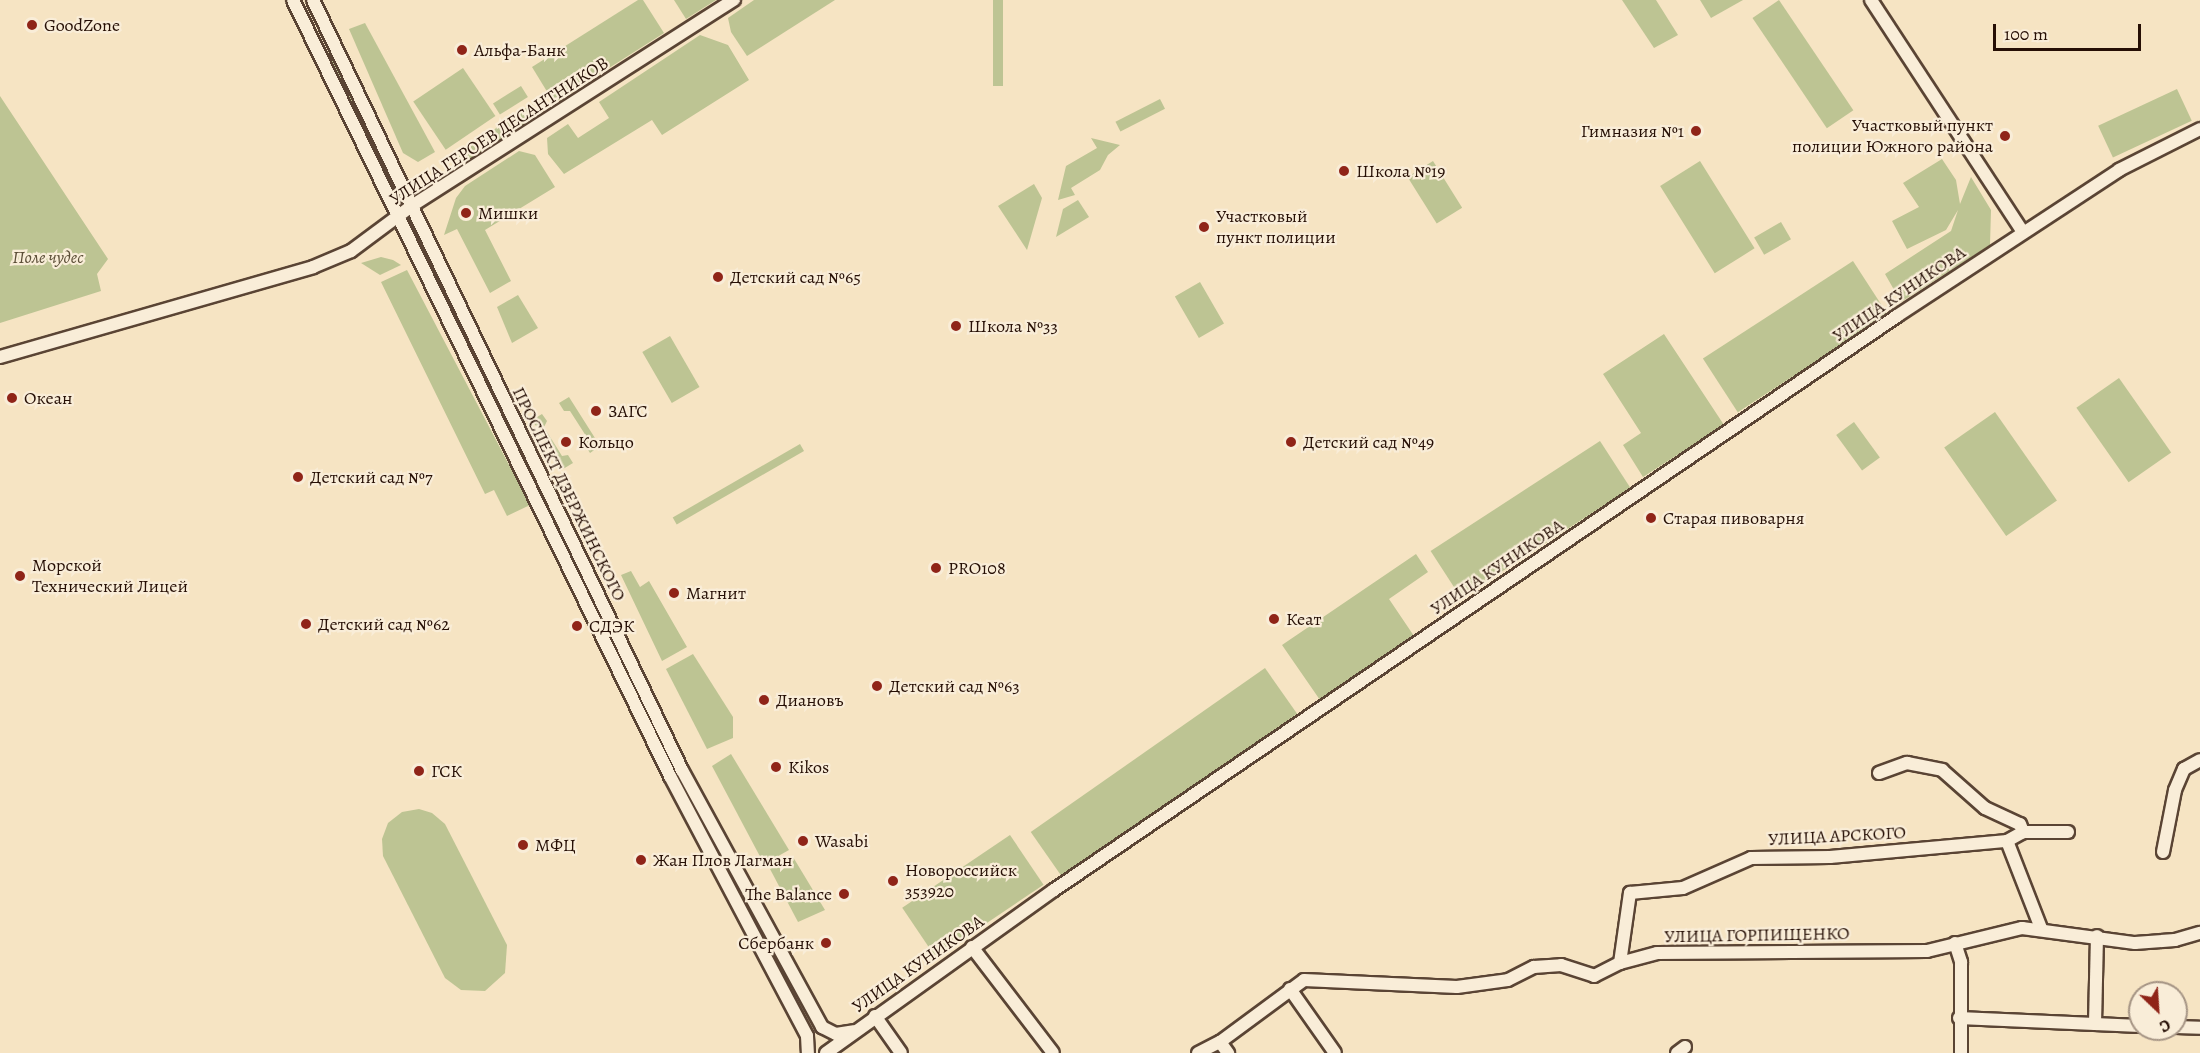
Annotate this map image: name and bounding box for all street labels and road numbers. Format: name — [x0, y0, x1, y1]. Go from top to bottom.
street label: УЛИЦА ГЕРОЕВ ДЕСАНТНИКОВ — [385, 52, 613, 210]
street label: УЛИЦА КУНИКОВА — [1828, 242, 1970, 346]
street label: ПРОСПЕКТ ДЗЕРЖИНСКОГО — [508, 383, 630, 605]
street label: УЛИЦА КУНИКОВА — [1426, 515, 1568, 619]
street label: УЛИЦА АРСКОГО — [1768, 822, 1906, 850]
street label: УЛИЦА КУНИКОВА — [848, 910, 988, 1018]
street label: УЛИЦА ГОРПИЩЕНКО — [1664, 923, 1850, 947]

